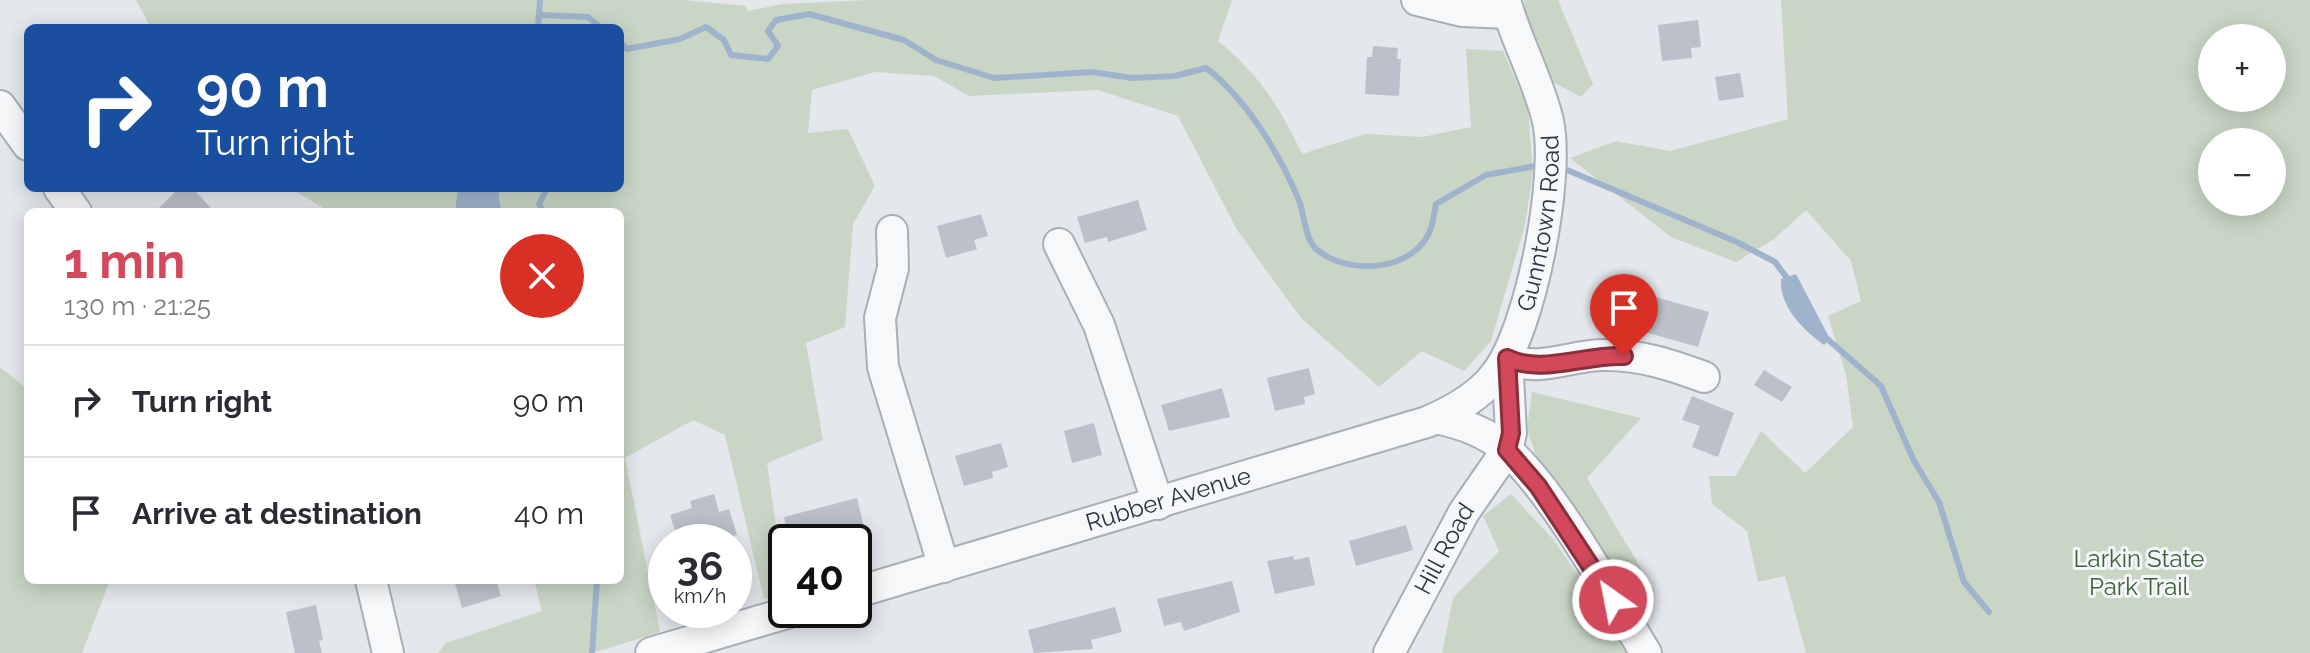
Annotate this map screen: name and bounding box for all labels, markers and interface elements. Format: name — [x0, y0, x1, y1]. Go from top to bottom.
map controls — [2198, 24, 2286, 216]
button: + — [2198, 24, 2286, 112]
text: 90 m — [196, 54, 329, 120]
icon: right — [64, 56, 168, 160]
text: Turn right — [196, 121, 355, 163]
button: − — [2198, 128, 2286, 216]
street label: Gunntown Road — [1510, 134, 1565, 315]
text: 1 min — [64, 233, 185, 289]
button: close — [500, 234, 584, 318]
pin — [1590, 274, 1658, 356]
icon: arrive — [1602, 286, 1646, 330]
text: 130 m · 21:25 — [64, 291, 211, 321]
icon: right — [64, 379, 108, 423]
text: Turn right — [132, 384, 272, 419]
text: 90 m — [513, 384, 584, 419]
street label: Rubber Avenue — [1082, 460, 1254, 537]
icon: arrive — [64, 491, 108, 535]
text: Arrive at destination — [132, 496, 422, 531]
text: 40 m — [514, 496, 584, 531]
street label: Hill Road — [1408, 497, 1480, 599]
speed limit sign: 40 — [768, 524, 872, 628]
text: 36 — [677, 542, 723, 589]
park label: Larkin State Park Trail — [2074, 544, 2204, 601]
position arrow — [1571, 558, 1655, 642]
text: km/h — [674, 584, 726, 608]

